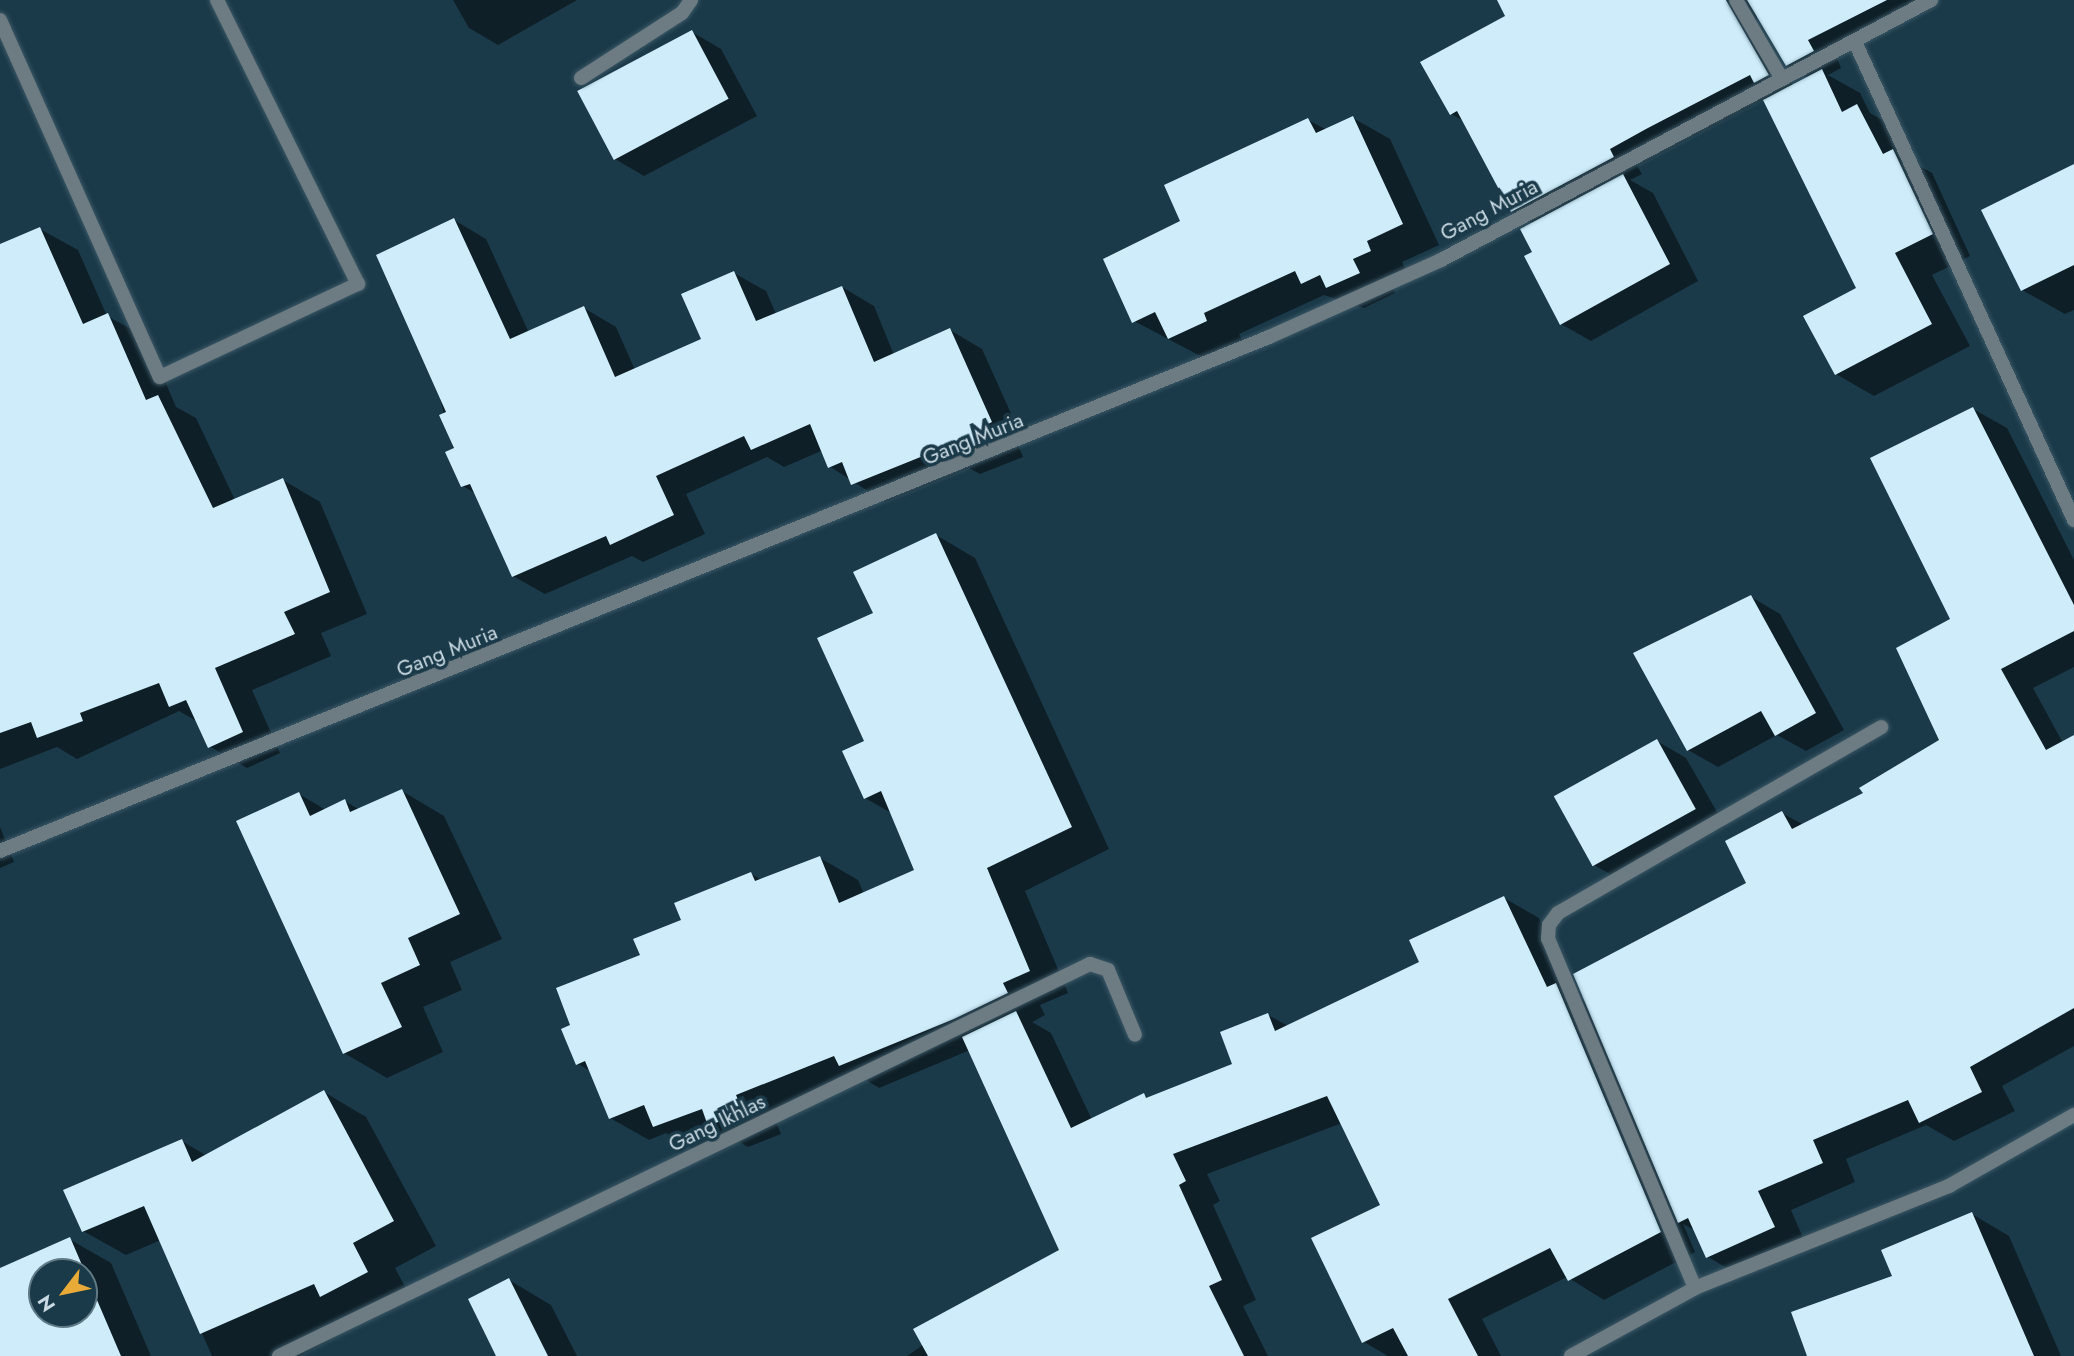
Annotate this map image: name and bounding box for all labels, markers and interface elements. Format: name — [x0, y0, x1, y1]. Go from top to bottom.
street label: Gang Muria — [1436, 174, 1542, 246]
street label: Gang Muria — [919, 407, 1027, 471]
street label: Gang Muria — [393, 619, 501, 683]
street label: Gang Ikhlas — [665, 1089, 769, 1157]
north arrow — [28, 1258, 98, 1328]
text: N — [31, 1290, 62, 1317]

